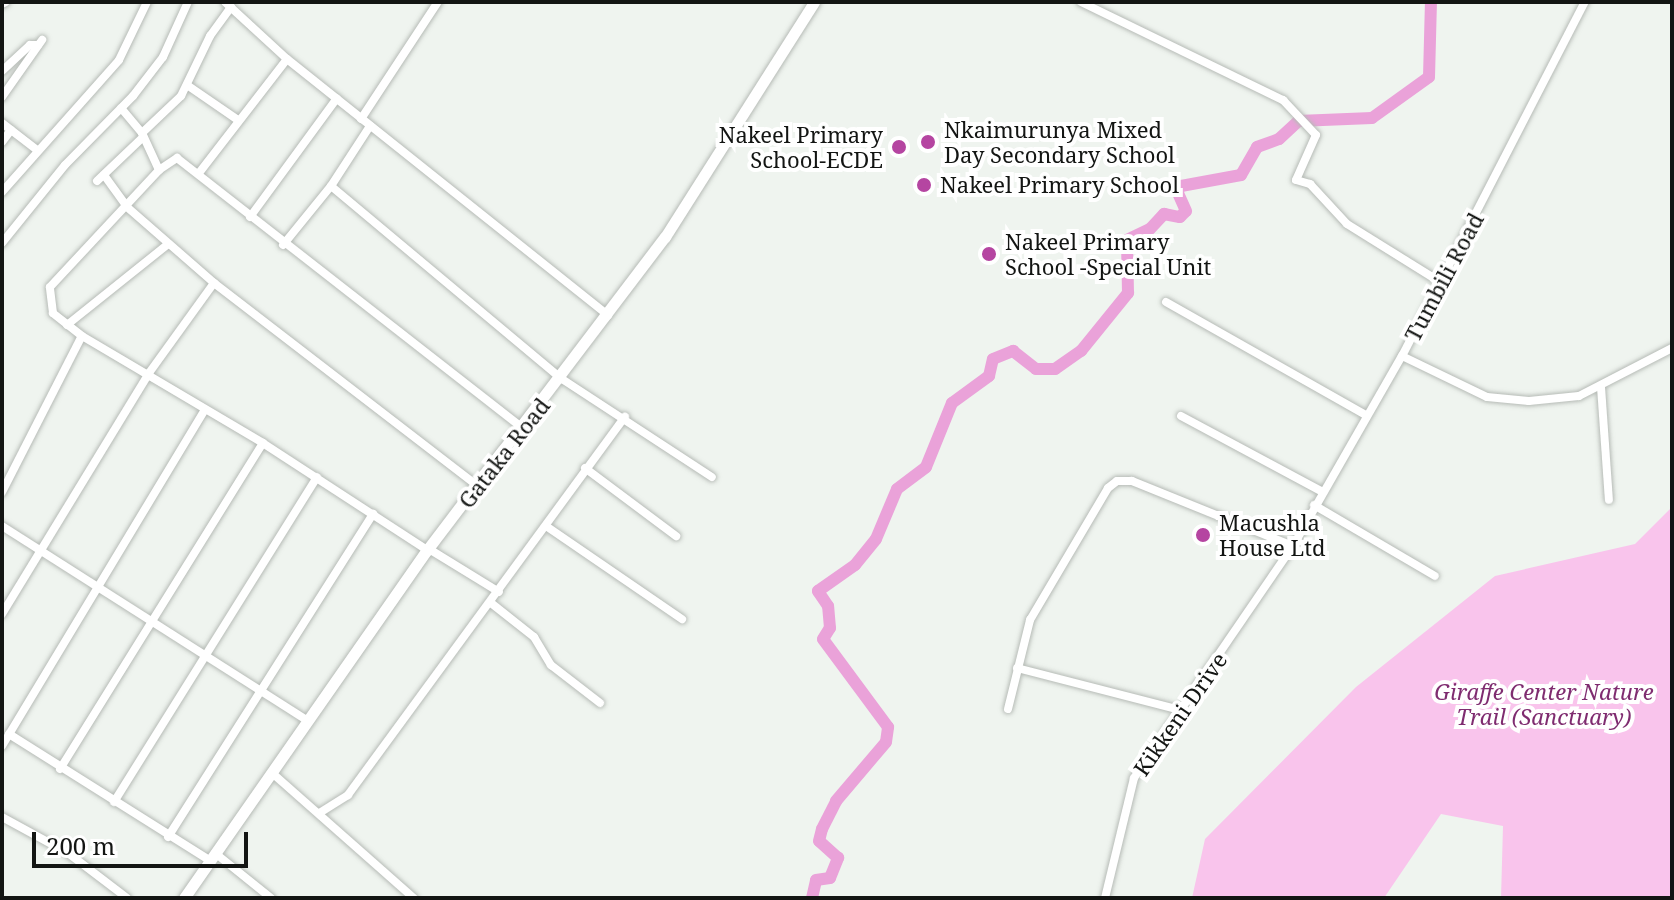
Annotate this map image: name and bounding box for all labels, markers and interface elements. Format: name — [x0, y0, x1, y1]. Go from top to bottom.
place label: Nkaimurunya Mixed Day Secondary School — [944, 116, 1175, 168]
place label: Nakeel Primary School-ECDE — [719, 121, 883, 172]
marker: Nkaimurunya Mixed Day Secondary School — [919, 133, 937, 151]
marker: Nakeel Primary School-ECDE — [890, 138, 908, 156]
place label: Nakeel Primary School — [940, 172, 1179, 198]
marker: Nakeel Primary School — [915, 176, 933, 194]
street label: Tumbili Road — [1399, 208, 1489, 346]
place label: Nakeel Primary School -Special Unit — [1005, 228, 1211, 280]
marker: Nakeel Primary School -Special Unit — [980, 245, 998, 263]
street label: Gataka Road — [453, 393, 555, 513]
place label: Macushla House Ltd — [1219, 509, 1325, 560]
marker: Macushla House Ltd — [1194, 526, 1212, 544]
street label: Kikkeni Drive — [1128, 647, 1232, 781]
park label: Giraffe Center Nature Trail (Sanctuary) — [1434, 678, 1654, 730]
scale bar — [36, 816, 252, 866]
text: 200 m — [46, 829, 115, 862]

